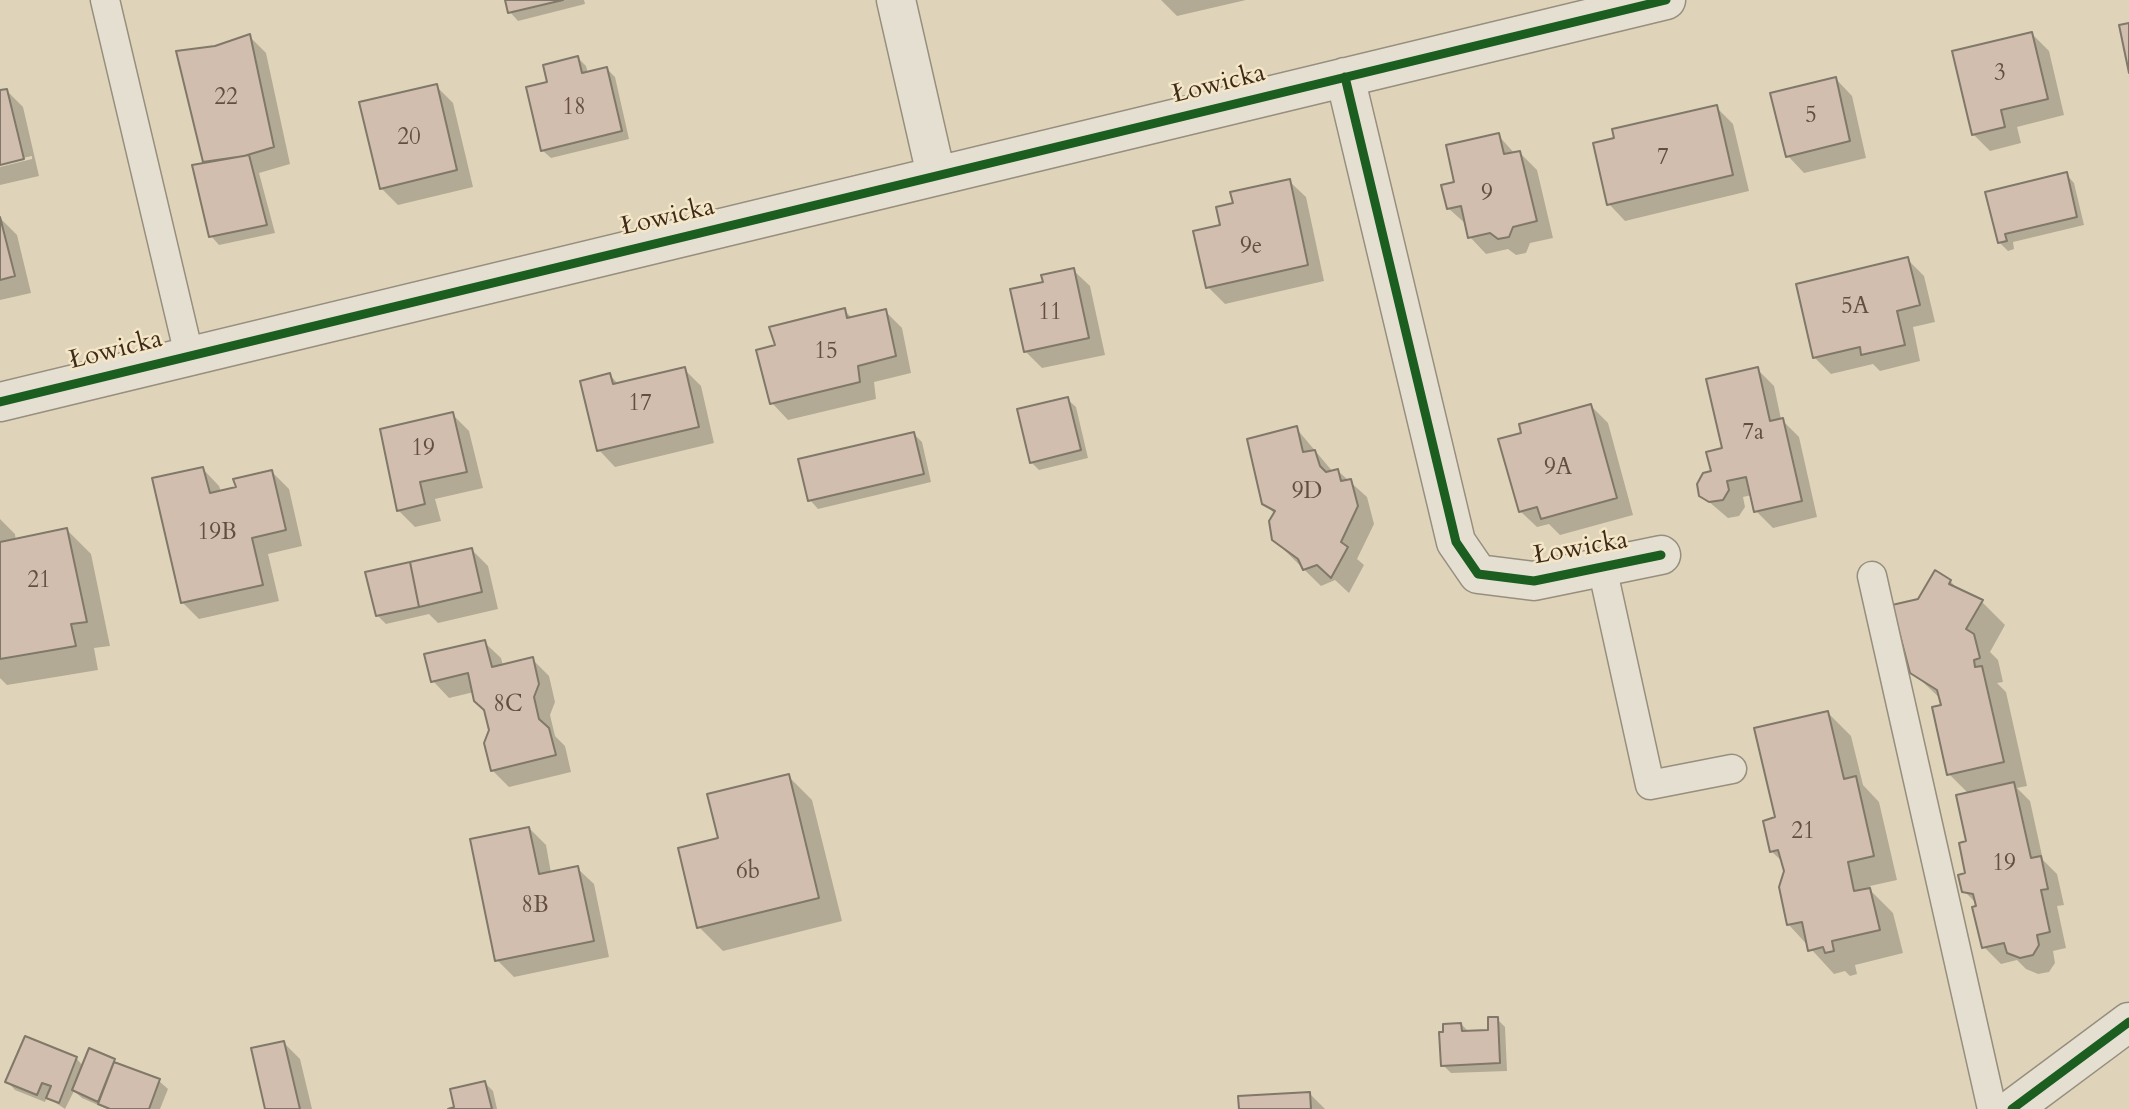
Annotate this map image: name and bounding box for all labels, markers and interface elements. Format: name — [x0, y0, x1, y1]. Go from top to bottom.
street label: Łowicka — [1169, 58, 1269, 112]
house number: 3 — [1994, 61, 2006, 89]
house number: 22 — [214, 85, 238, 113]
house number: 18 — [562, 95, 586, 123]
house number: 5 — [1805, 103, 1817, 131]
house number: 20 — [397, 125, 421, 153]
house number: 7 — [1657, 145, 1669, 173]
house number: 9 — [1481, 181, 1493, 209]
street label: Łowicka — [618, 192, 718, 244]
house number: 9e — [1240, 234, 1262, 262]
house number: 5A — [1841, 294, 1869, 322]
house number: 11 — [1038, 300, 1062, 328]
street label: Łowicka — [66, 324, 166, 378]
house number: 15 — [814, 339, 838, 367]
house number: 17 — [628, 391, 652, 419]
house number: 7a — [1742, 420, 1764, 448]
house number: 19 — [411, 436, 435, 464]
house number: 9A — [1544, 455, 1572, 483]
house number: 9D — [1292, 479, 1322, 507]
house number: 19B — [197, 520, 237, 548]
street label: Łowicka — [1532, 525, 1630, 573]
house number: 21 — [27, 568, 51, 596]
house number: 8C — [493, 692, 523, 720]
house number: 21 — [1791, 819, 1815, 847]
house number: 19 — [1992, 851, 2016, 879]
house number: 6b — [736, 859, 760, 887]
house number: 8B — [521, 893, 549, 921]

